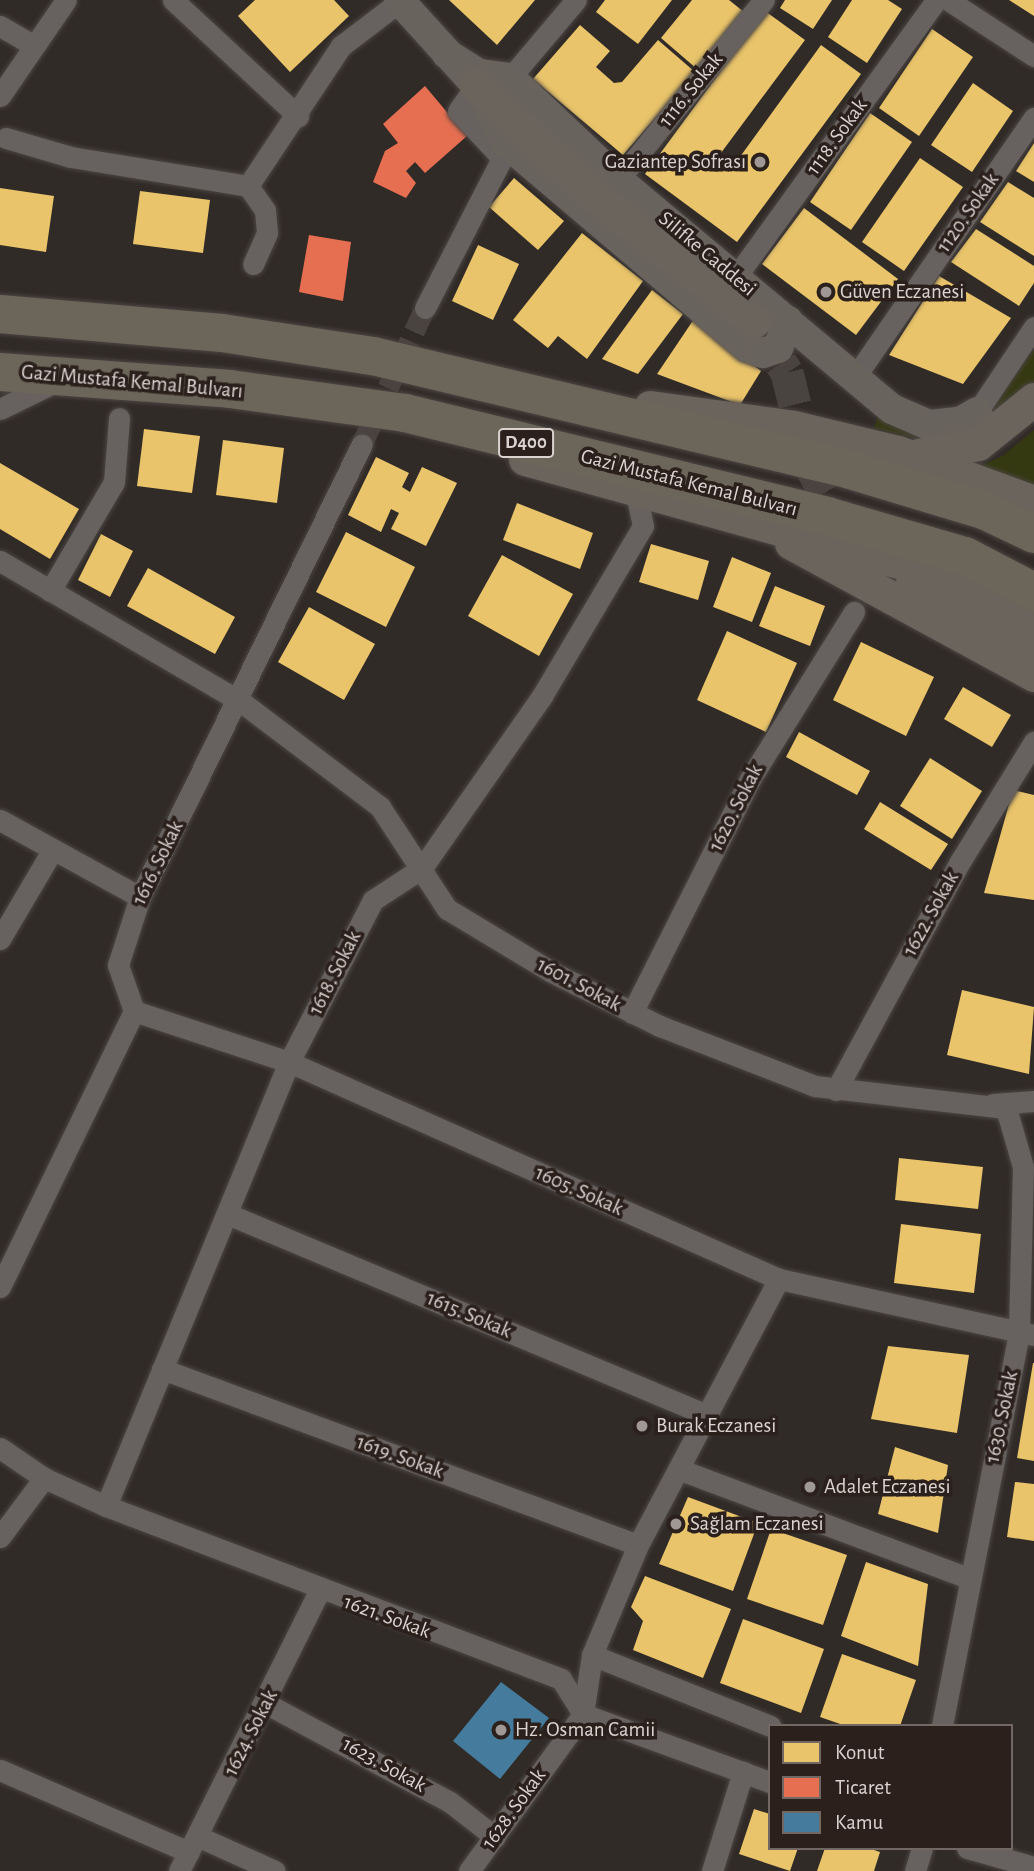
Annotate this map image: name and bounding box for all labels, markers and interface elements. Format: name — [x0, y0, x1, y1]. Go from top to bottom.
street label: 1116. Sokak — [654, 48, 728, 132]
street label: 1118. Sokak — [801, 94, 873, 180]
place label: Gaziantep Sofrası — [605, 149, 746, 175]
marker: Gaziantep Sofrası — [752, 154, 768, 170]
street label: 1120. Sokak — [931, 168, 1005, 258]
street label: Silifke Caddesi — [653, 206, 761, 302]
place label: Güven Eczanesi — [840, 279, 964, 305]
marker: Güven Eczanesi — [818, 284, 834, 300]
street label: Gazi Mustafa Kemal Bulvarı — [20, 360, 244, 404]
road number: D400 — [498, 428, 554, 458]
street label: Gazi Mustafa Kemal Bulvarı — [578, 444, 800, 522]
street label: 1620. Sokak — [703, 760, 769, 856]
street label: 1616. Sokak — [127, 817, 189, 909]
street label: 1622. Sokak — [898, 867, 964, 961]
street label: 1618. Sokak — [303, 927, 367, 1019]
street label: 1601. Sokak — [533, 952, 625, 1018]
street label: 1605. Sokak — [531, 1160, 627, 1222]
street label: 1615. Sokak — [423, 1286, 515, 1344]
street label: 1630. Sokak — [980, 1369, 1024, 1465]
place label: Burak Eczanesi — [656, 1413, 776, 1439]
marker: Burak Eczanesi — [634, 1418, 650, 1434]
street label: 1619. Sokak — [353, 1430, 447, 1484]
place label: Adalet Eczanesi — [824, 1474, 951, 1500]
marker: Adalet Eczanesi — [802, 1479, 818, 1495]
place label: Sağlam Eczanesi — [690, 1511, 824, 1537]
marker: Sağlam Eczanesi — [668, 1516, 684, 1532]
street label: 1621. Sokak — [340, 1590, 434, 1644]
street label: 1624. Sokak — [219, 1686, 283, 1780]
place label: Hz. Osman Camii — [515, 1717, 655, 1743]
marker: Hz. Osman Camii — [493, 1722, 509, 1738]
legend — [768, 1724, 1013, 1850]
street label: 1623. Sokak — [338, 1732, 430, 1798]
text: Konut — [835, 1742, 884, 1763]
street label: 1628. Sokak — [476, 1764, 552, 1854]
text: Ticaret — [835, 1777, 891, 1798]
text: Kamu — [835, 1812, 883, 1833]

